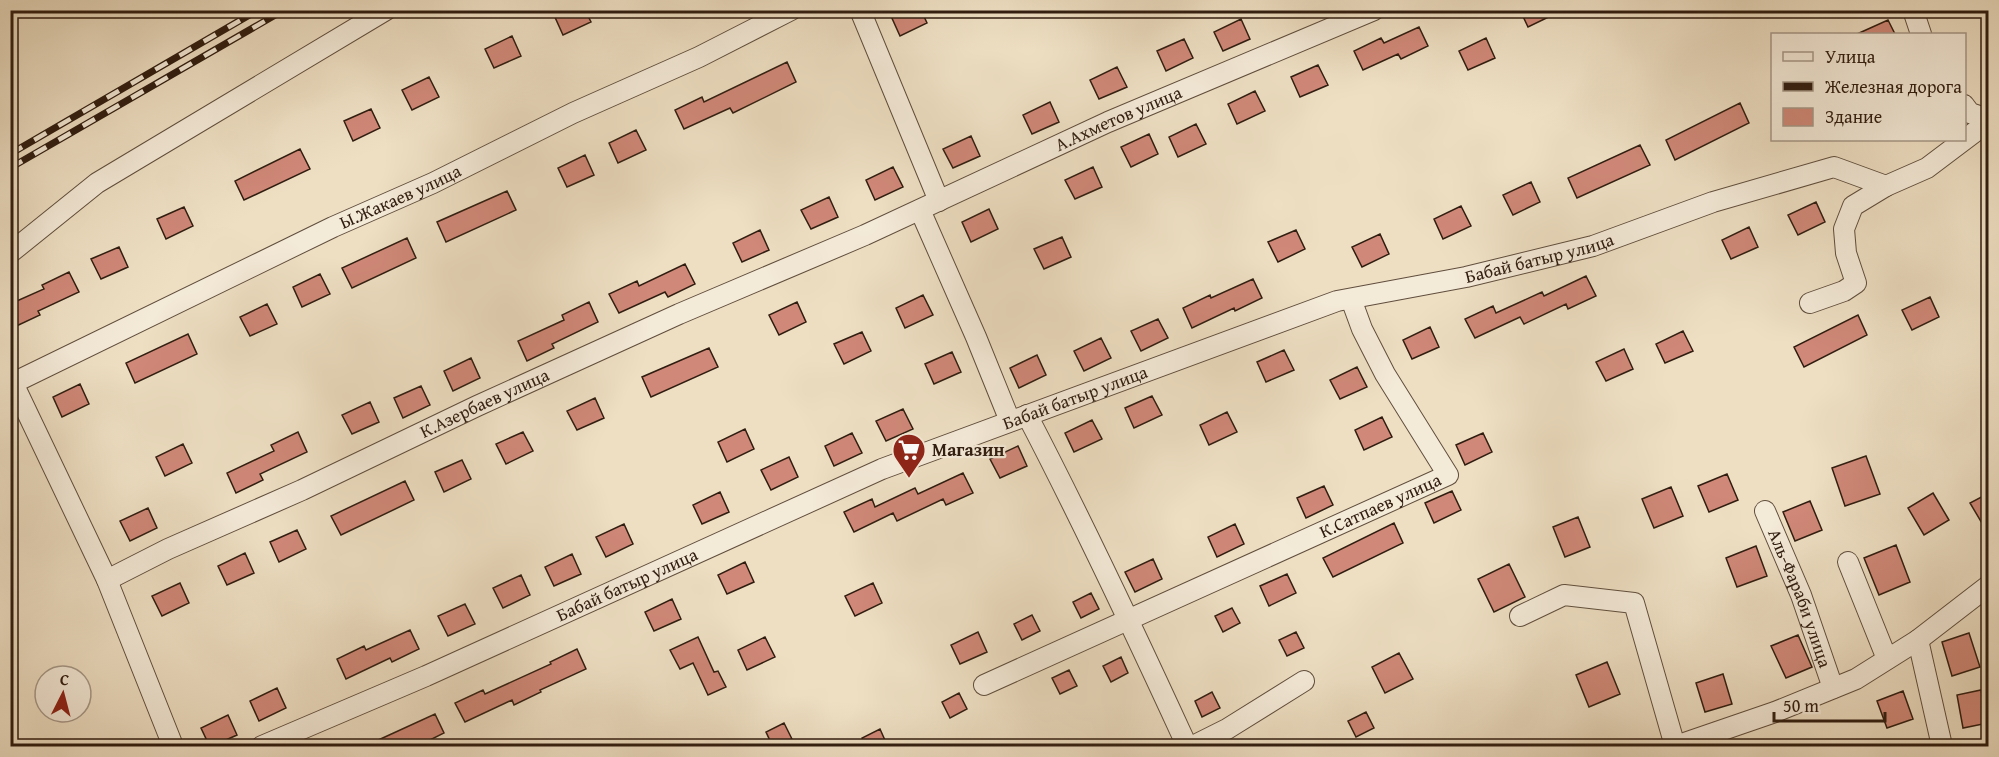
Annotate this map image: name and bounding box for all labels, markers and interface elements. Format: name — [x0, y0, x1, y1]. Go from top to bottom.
legend — [1771, 33, 1966, 141]
text: Улица — [1825, 43, 1876, 70]
text: Железная дорога — [1824, 73, 1962, 100]
street label: А.Ахметов улица — [1050, 78, 1186, 158]
text: Здание — [1825, 103, 1882, 130]
street label: Ы.Жакаев улица — [335, 157, 466, 236]
street label: Бабай батыр улица — [1462, 225, 1618, 290]
street label: Бабай батыр улица — [999, 358, 1152, 436]
street label: К.Азербаев улица — [415, 361, 554, 445]
supermarket icon: Магазин — [891, 432, 927, 479]
place label: Магазин — [932, 436, 1005, 463]
street label: К.Сатпаев улица — [1315, 466, 1446, 545]
street label: Аль-Фараби улица — [1761, 524, 1839, 671]
street label: Бабай батыр улица — [552, 540, 702, 628]
north arrow — [33, 664, 93, 724]
text: С — [59, 667, 70, 691]
scale bar — [1774, 685, 1885, 723]
text: 50 m — [1783, 692, 1819, 719]

